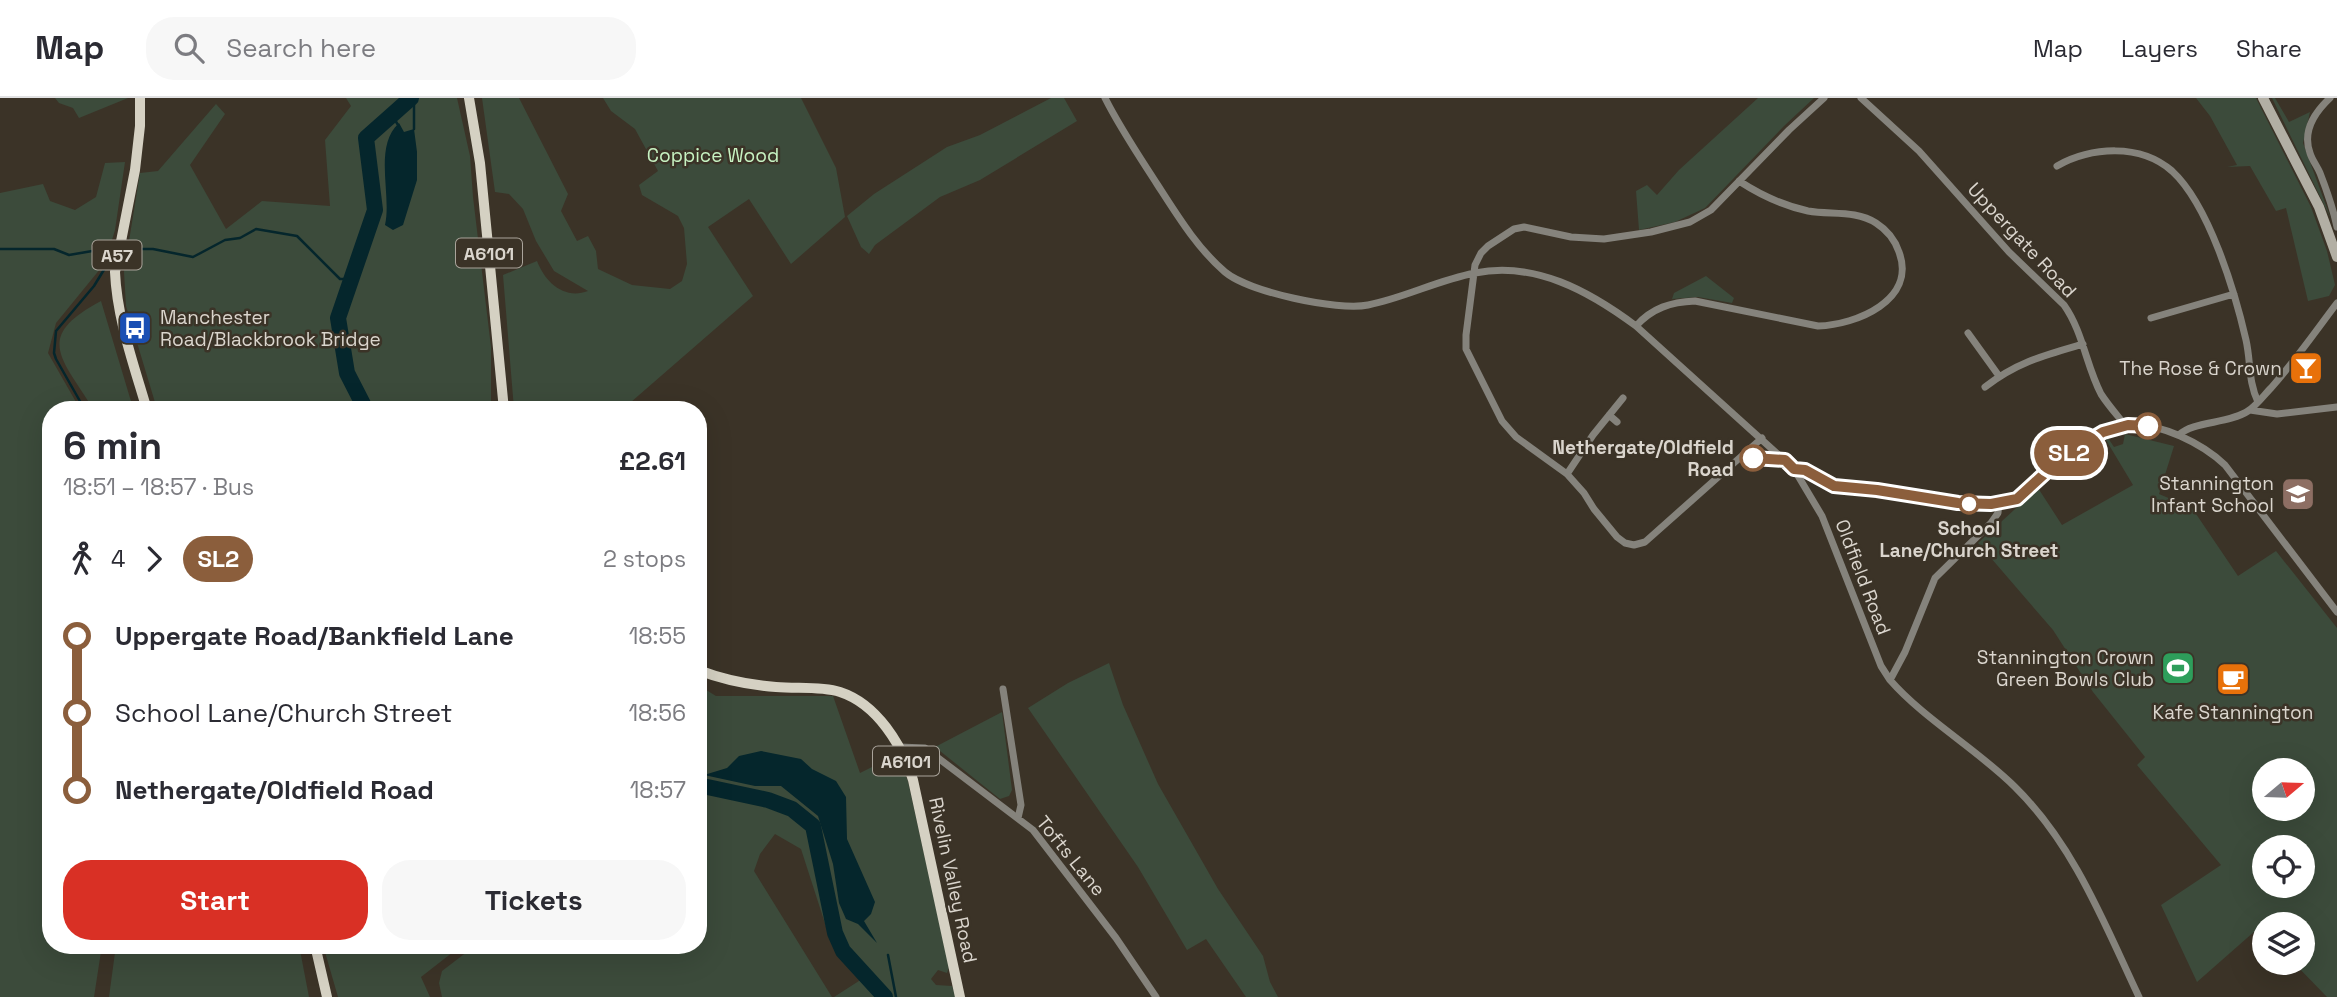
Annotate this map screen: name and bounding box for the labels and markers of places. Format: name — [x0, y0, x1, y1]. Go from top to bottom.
place label: Manchester Road/Blackbrook Bridge — [160, 305, 381, 352]
bus stop icon: Manchester Road/Blackbrook Bridge — [116, 309, 154, 347]
bar icon: The Rose & Crown — [2287, 349, 2325, 387]
place label: The Rose & Crown — [2119, 356, 2282, 381]
unlabelled marker — [2135, 413, 2161, 439]
place label: Nethergate/Oldfield Road — [1552, 435, 1734, 482]
marker: Nethergate/Oldfield Road — [1740, 445, 1766, 471]
place label: Stannington Infant School — [2151, 471, 2274, 518]
school or university icon: Stannington Infant School — [2279, 475, 2317, 513]
marker: School Lane/Church Street — [1959, 494, 1979, 514]
place label: School Lane/Church Street — [1879, 516, 2059, 563]
place label: Stannington Crown Green Bowls Club — [1977, 645, 2154, 692]
sports icon: Stannington Crown Green Bowls Club — [2159, 649, 2197, 687]
cafe icon: Kafe Stannington — [2214, 660, 2252, 698]
place label: Kafe Stannington — [2153, 700, 2313, 725]

